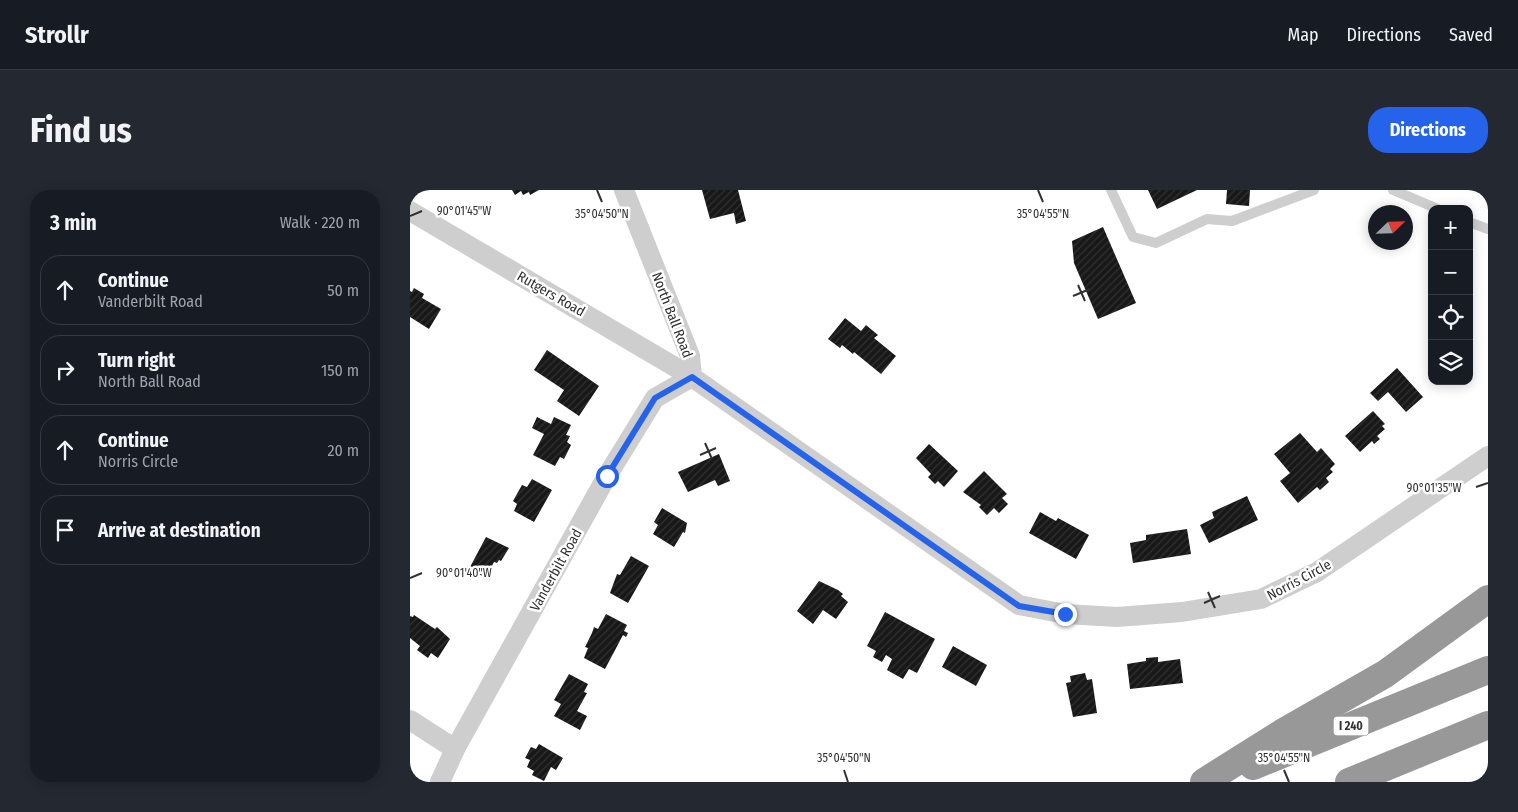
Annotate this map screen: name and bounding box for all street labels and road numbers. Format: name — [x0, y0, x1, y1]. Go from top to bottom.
street label: Rutgers Road — [514, 268, 588, 320]
street label: North Ball Road — [648, 270, 696, 360]
street label: Vanderbilt Road — [526, 526, 586, 614]
street label: Norris Circle — [1264, 556, 1334, 604]
road number: I 240 — [1334, 716, 1368, 736]

